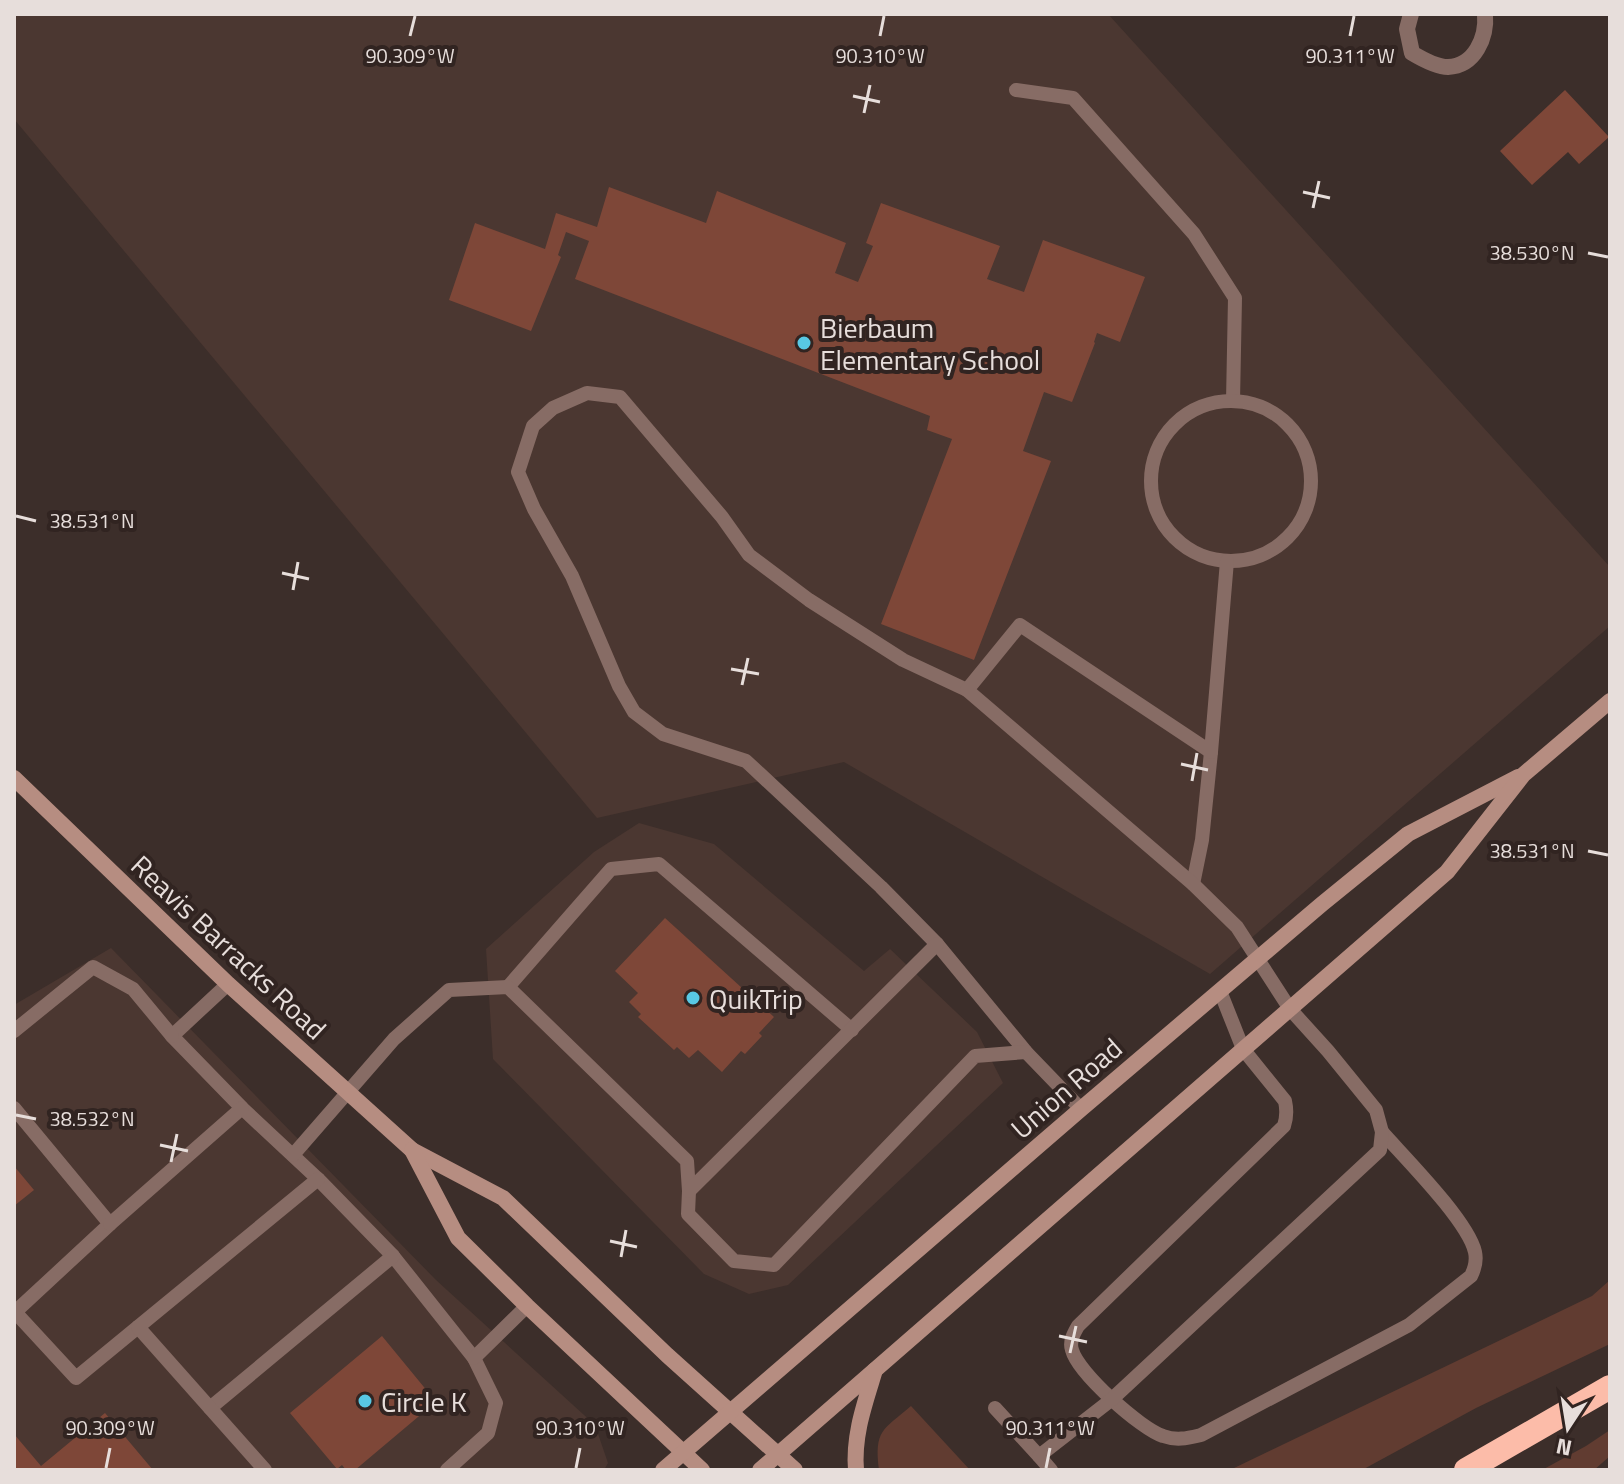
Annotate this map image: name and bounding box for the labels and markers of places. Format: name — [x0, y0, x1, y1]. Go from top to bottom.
place label: Bierbaum Elementary School — [820, 306, 1040, 381]
marker: Bierbaum Elementary School — [795, 334, 813, 352]
place label: QuikTrip — [709, 977, 803, 1020]
marker: QuikTrip — [684, 989, 702, 1007]
place label: Circle K — [381, 1380, 467, 1423]
marker: Circle K — [356, 1392, 374, 1410]

